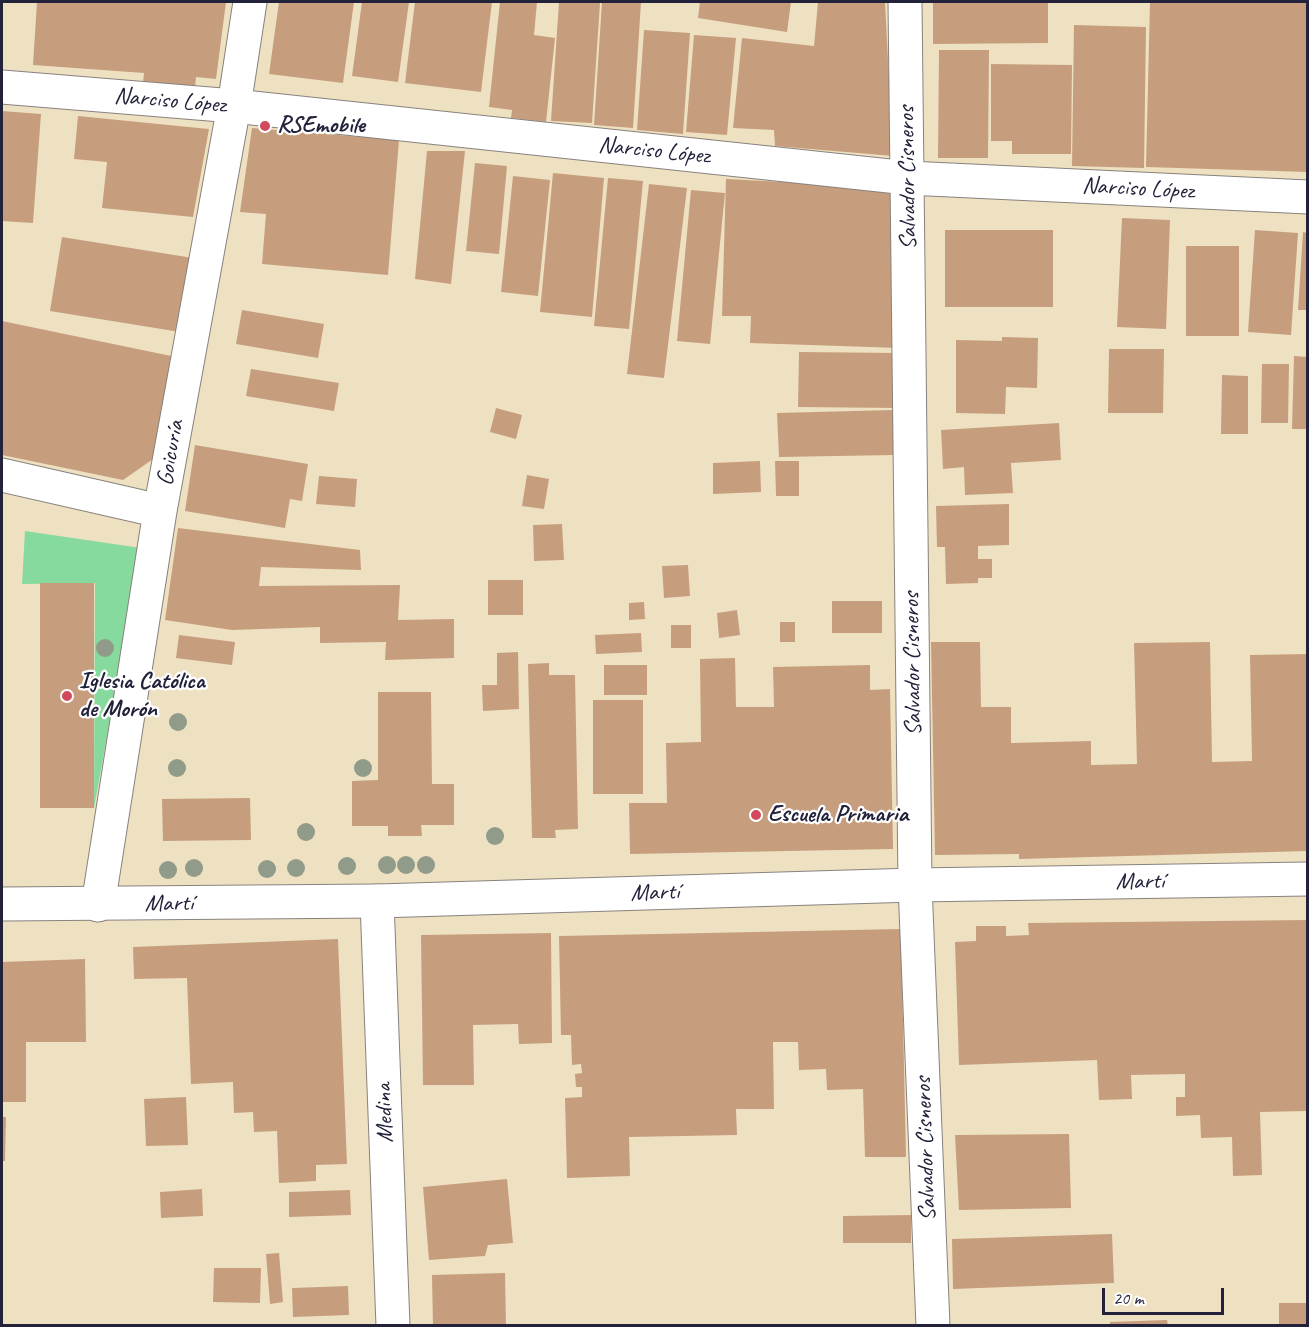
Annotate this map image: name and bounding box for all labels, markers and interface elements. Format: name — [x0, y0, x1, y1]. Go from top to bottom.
street label: Narciso López — [113, 82, 227, 120]
street label: Salvador Cisneros — [892, 106, 924, 250]
place label: RSEmobile — [277, 112, 365, 140]
marker: RSEmobile — [258, 119, 272, 133]
street label: Narciso López — [597, 131, 711, 171]
street label: Narciso López — [1081, 172, 1195, 206]
street label: Goicuría — [151, 418, 191, 488]
street label: Salvador Cisneros — [897, 592, 929, 736]
place label: Iglesia Católica de Morón — [79, 668, 205, 724]
marker: Iglesia Católica de Morón — [60, 689, 74, 703]
place label: Escuela Primaria — [768, 801, 908, 829]
marker: Escuela Primaria — [749, 808, 763, 822]
street label: Martí — [1115, 867, 1165, 897]
street label: Martí — [630, 878, 680, 908]
street label: Martí — [144, 889, 194, 919]
street label: Salvador Cisneros — [909, 1077, 943, 1221]
street label: Medina — [370, 1083, 400, 1143]
scale bar — [1105, 1276, 1226, 1314]
text: 20 m — [1113, 1287, 1144, 1309]

